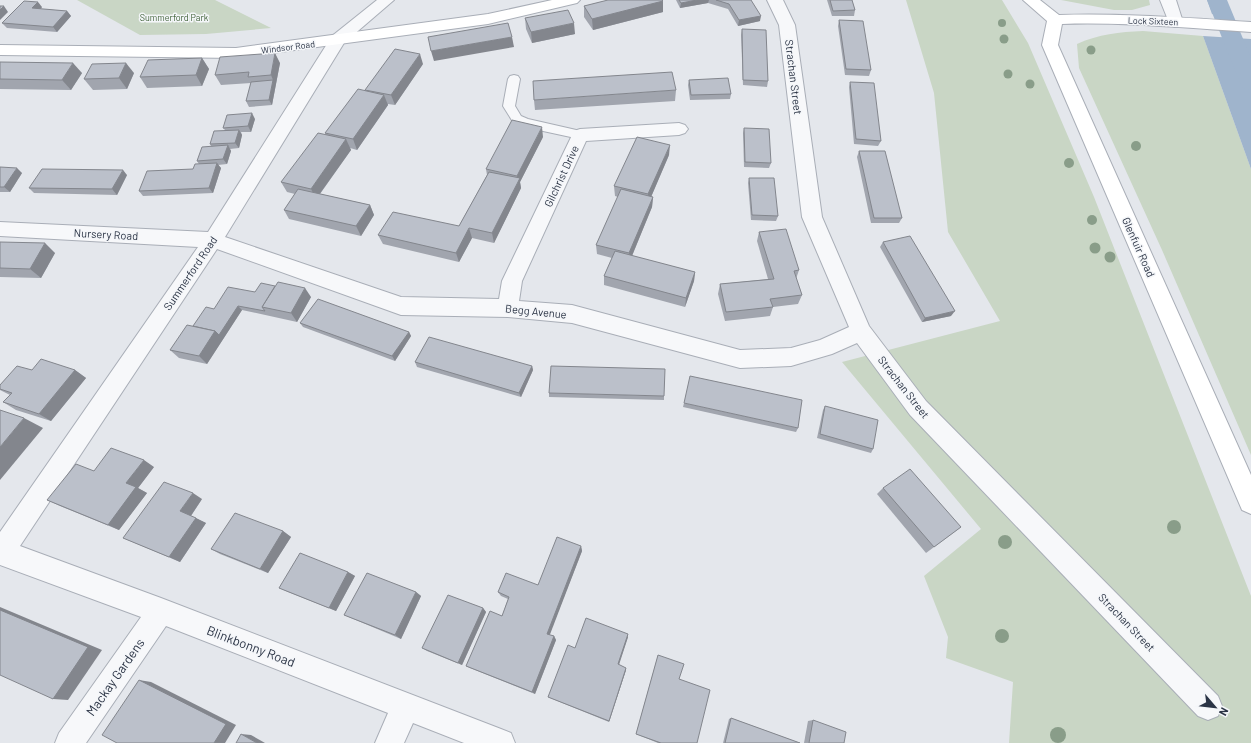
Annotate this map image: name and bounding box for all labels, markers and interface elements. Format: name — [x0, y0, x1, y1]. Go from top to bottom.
park label: Summerford Park — [140, 12, 209, 23]
street label: Lock Sixteen — [1128, 15, 1179, 27]
street label: Windsor Road — [260, 38, 316, 56]
street label: Strachan Street — [783, 39, 805, 115]
street label: Gilchrist Drive — [541, 143, 581, 209]
street label: Glenfuir Road — [1120, 215, 1158, 279]
street label: Nursery Road — [74, 226, 138, 242]
street label: Summerford Road — [160, 234, 220, 312]
street label: Begg Avenue — [505, 301, 567, 321]
street label: Strachan Street — [876, 353, 932, 421]
street label: Strachan Street — [1096, 590, 1158, 654]
street label: Blinkbonny Road — [205, 622, 297, 670]
street label: Mackay Gardens — [82, 635, 148, 719]
north arrow — [1195, 687, 1235, 727]
text: N — [1217, 706, 1232, 718]

